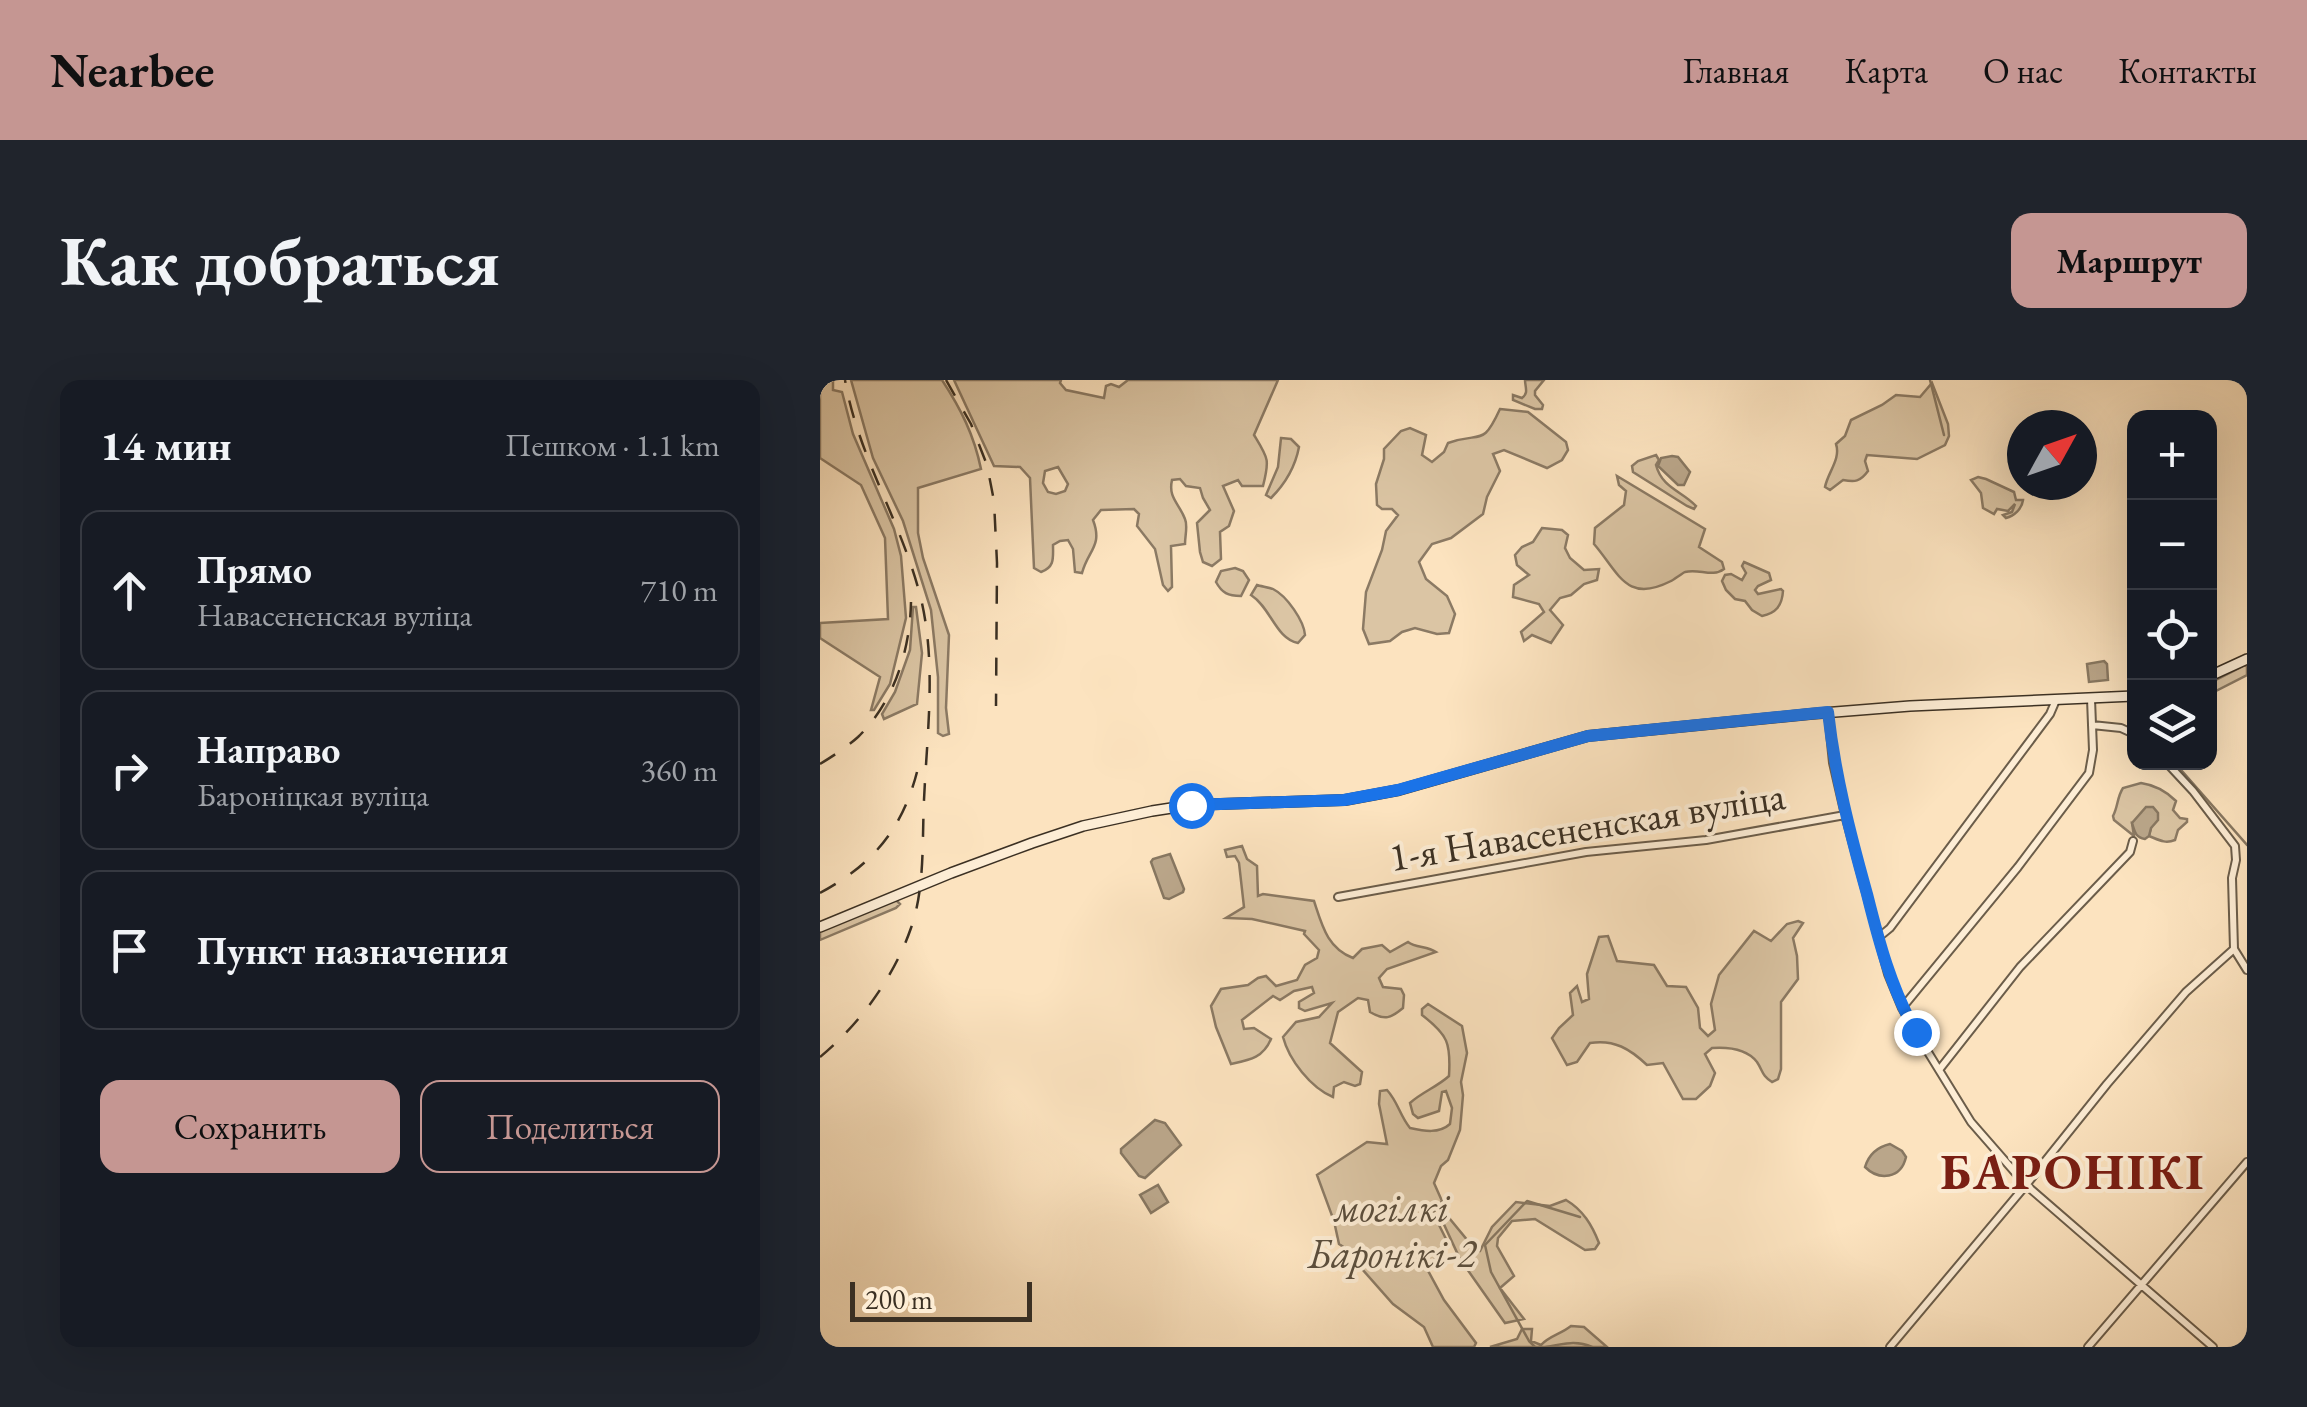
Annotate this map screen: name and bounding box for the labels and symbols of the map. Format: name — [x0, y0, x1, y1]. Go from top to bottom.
north arrow — [2007, 410, 2097, 500]
street label: 1-я Навасененская вуліца — [1385, 769, 1789, 883]
route start — [1169, 783, 1215, 829]
route end — [1894, 1010, 1940, 1056]
district label: БАРОНІКІ — [1940, 1139, 2206, 1204]
park label: могілкі Баронікі-2 — [1307, 1181, 1478, 1279]
scale bar — [850, 1277, 1032, 1321]

